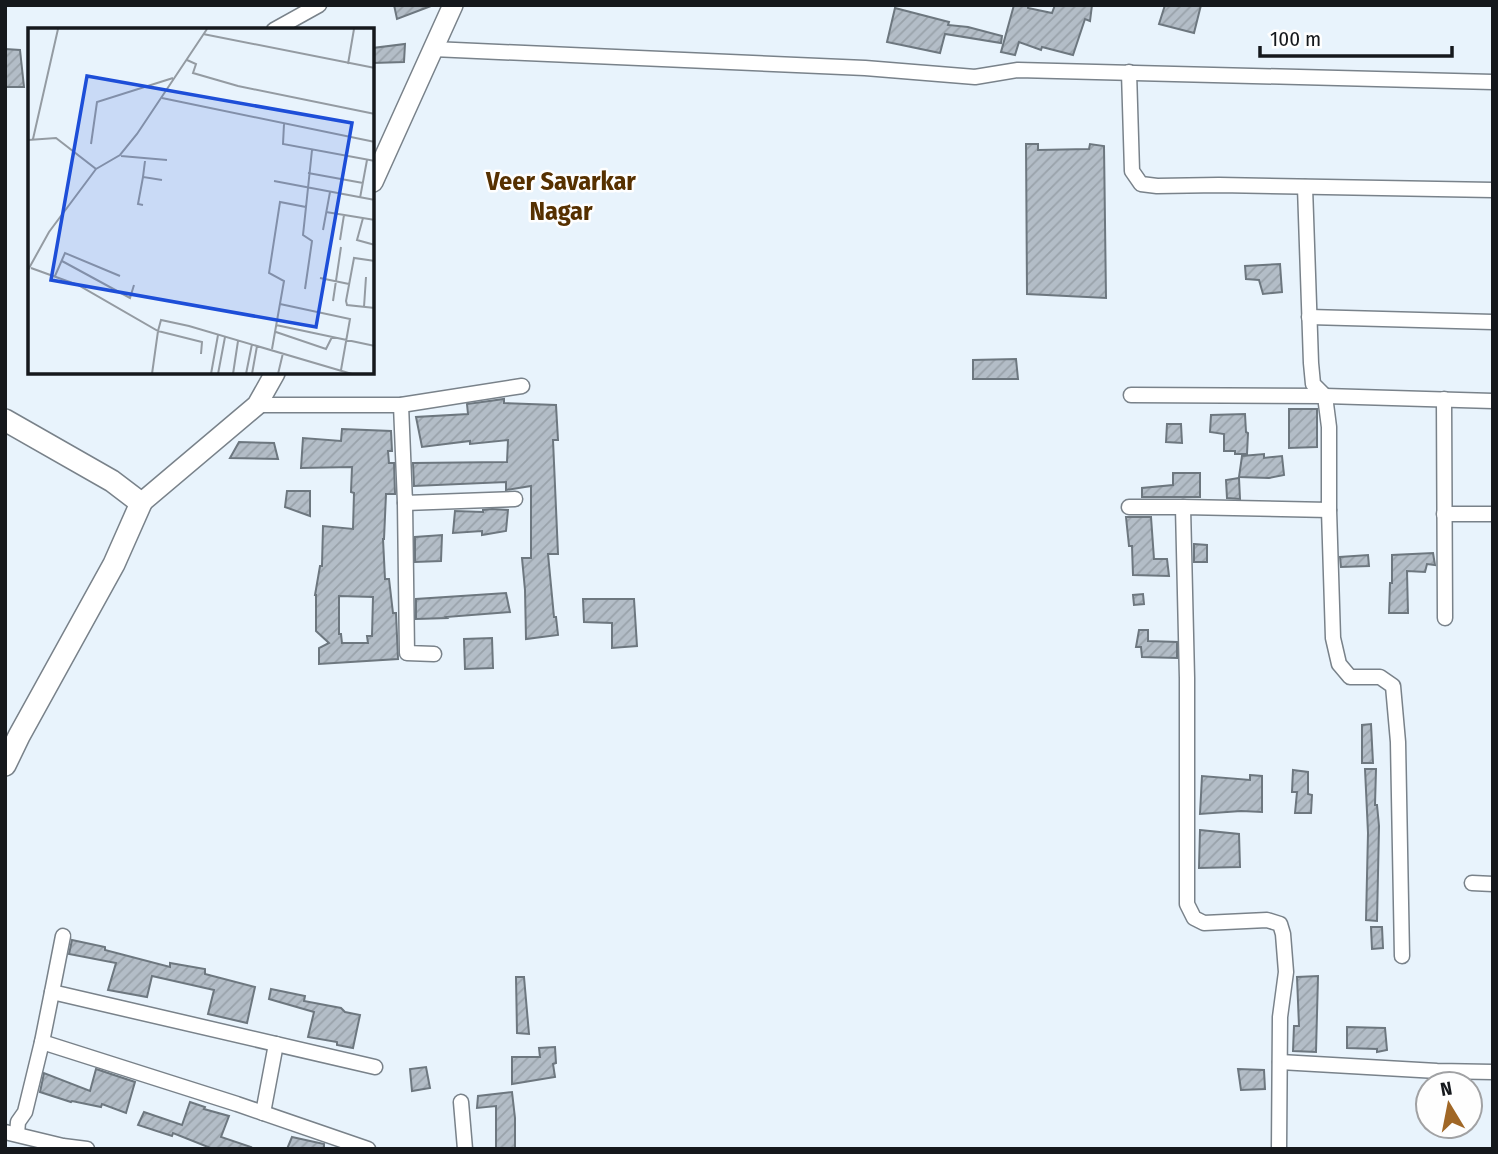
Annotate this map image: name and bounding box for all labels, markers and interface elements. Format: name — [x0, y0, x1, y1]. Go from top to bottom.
scale bar — [1260, 14, 1452, 58]
text: 100 m — [1270, 26, 1321, 52]
inset map — [28, 28, 374, 374]
district label: Veer Savarkar Nagar — [485, 166, 636, 227]
north arrow — [1414, 1070, 1484, 1140]
text: N — [1439, 1076, 1454, 1101]

